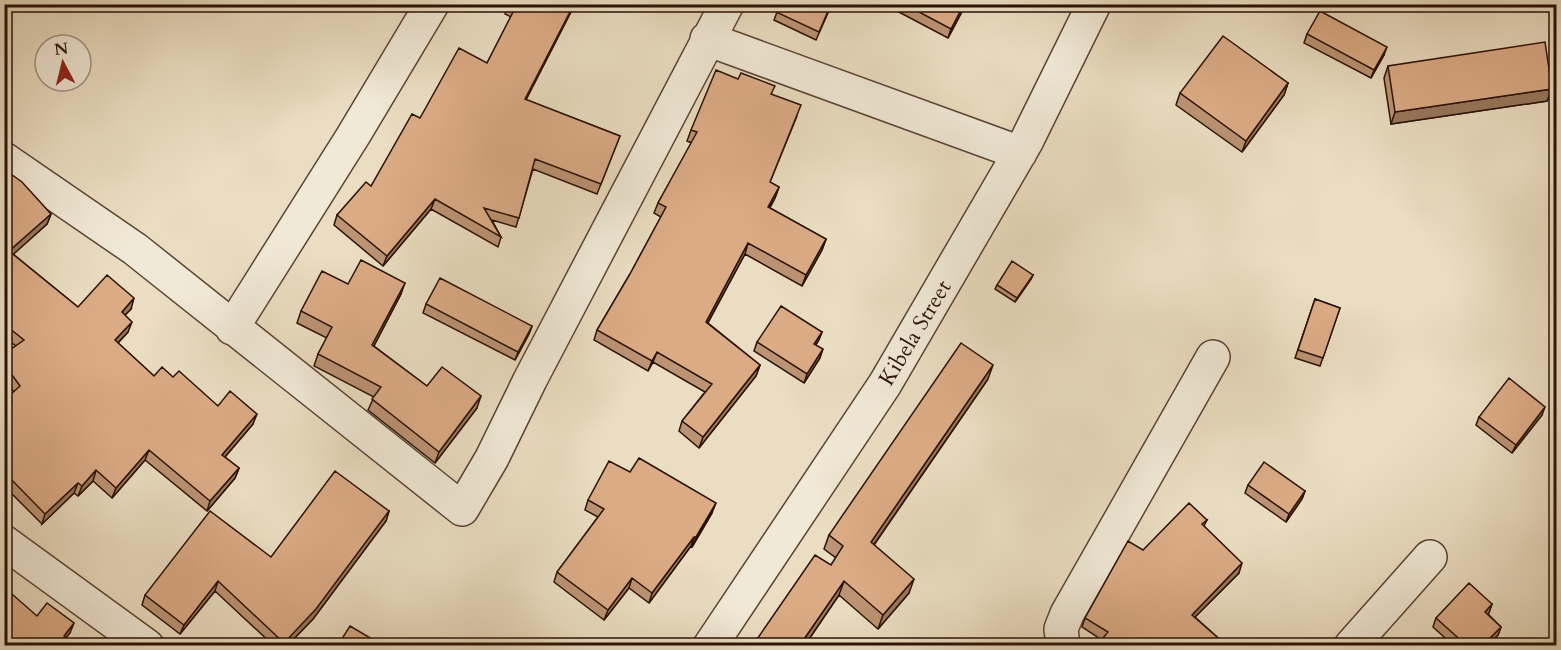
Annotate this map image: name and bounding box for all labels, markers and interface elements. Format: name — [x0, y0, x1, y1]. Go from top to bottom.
north arrow — [33, 33, 93, 93]
text: N — [53, 37, 70, 61]
street label: Kibela Street — [872, 275, 958, 391]

